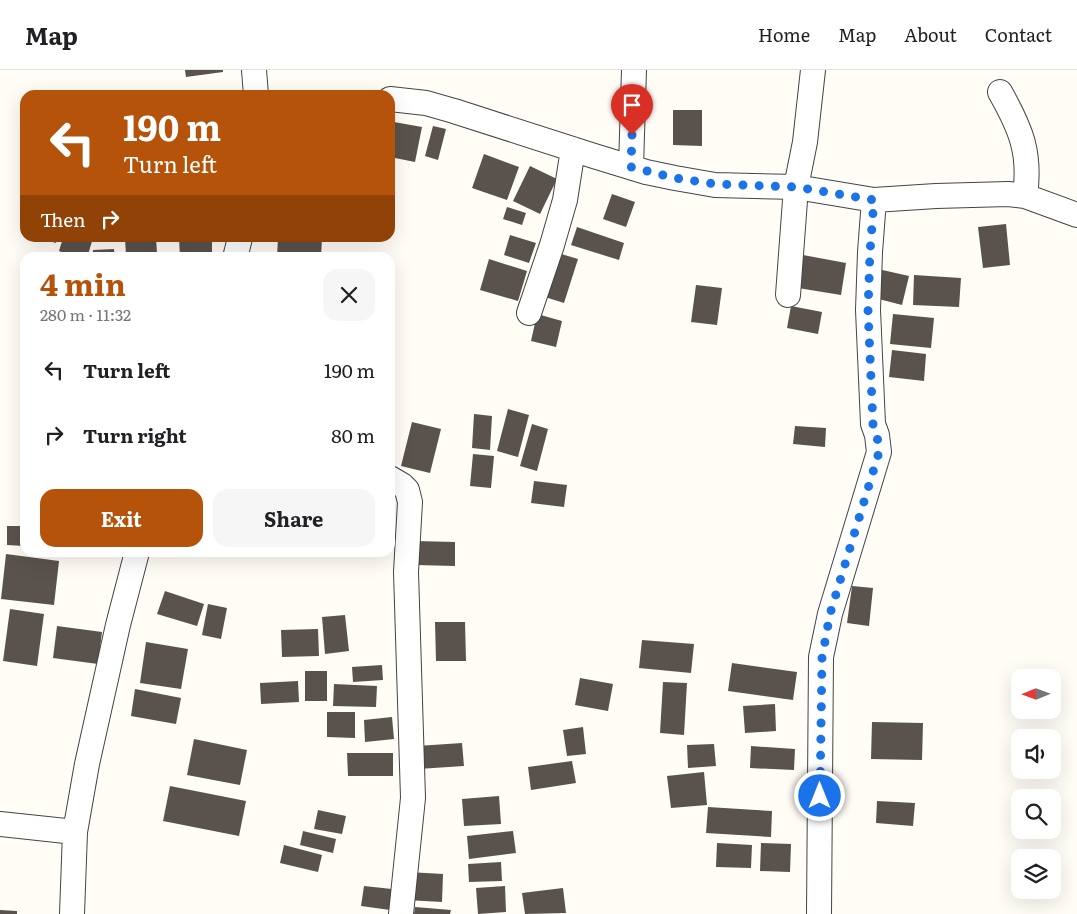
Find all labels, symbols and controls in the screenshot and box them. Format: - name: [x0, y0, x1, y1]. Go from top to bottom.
- text: Map: [25, 17, 78, 52]
- text: Home: [758, 21, 810, 48]
- text: Map: [838, 21, 876, 48]
- text: About: [904, 21, 957, 48]
- text: Contact: [985, 21, 1052, 48]
- pin: [611, 84, 653, 135]
- icon: arrive: [618, 91, 646, 119]
- text: 190 m: [123, 100, 221, 152]
- icon: left: [40, 110, 105, 175]
- text: Turn left: [123, 147, 217, 180]
- text: Then: [40, 205, 86, 233]
- icon: right: [96, 205, 124, 233]
- text: 4 min: [40, 261, 126, 305]
- button: close: [323, 269, 375, 321]
- text: 280 m · 11:32: [40, 302, 131, 326]
- icon: left: [40, 356, 68, 384]
- text: Turn left: [83, 356, 170, 384]
- text: 190 m: [324, 356, 375, 384]
- icon: right: [40, 421, 68, 449]
- text: Turn right: [83, 421, 187, 449]
- text: 80 m: [331, 421, 375, 449]
- button: Exit: [40, 489, 203, 547]
- button: Share: [213, 489, 375, 547]
- north arrow: [1011, 669, 1061, 719]
- map controls: [1011, 669, 1061, 899]
- button: sound: [1011, 729, 1061, 779]
- position arrow: [793, 769, 845, 821]
- button: search: [1011, 789, 1061, 839]
- button: layers: [1011, 849, 1061, 899]

